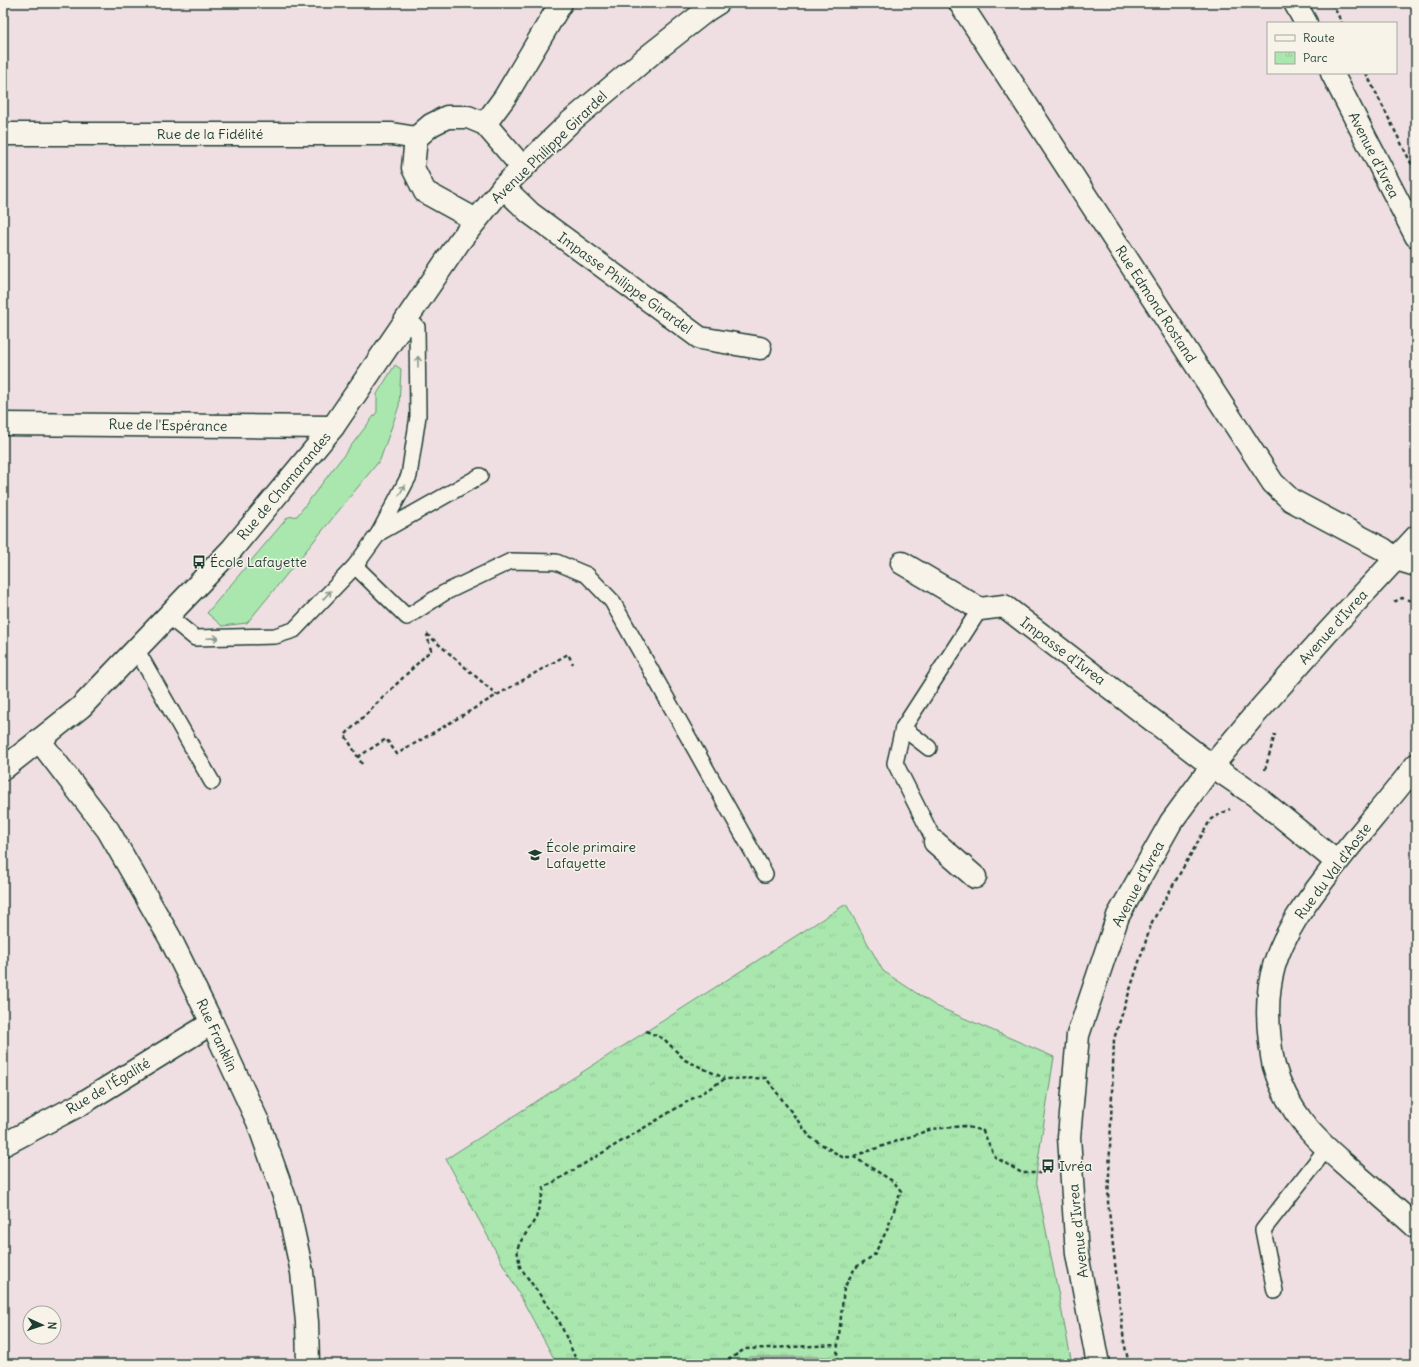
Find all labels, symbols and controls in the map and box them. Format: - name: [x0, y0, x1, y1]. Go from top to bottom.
- legend: [1267, 22, 1397, 74]
- text: Route: [1303, 30, 1335, 45]
- text: Parc: [1303, 50, 1328, 65]
- street label: Avenue Philippe Girardel: [487, 87, 611, 207]
- street label: Avenue d'Ivrea: [1345, 109, 1403, 201]
- street label: Rue de la Fidélité: [157, 125, 263, 143]
- street label: Impasse Philippe Girardel: [554, 228, 696, 338]
- street label: Rue Edmond Rostand: [1111, 242, 1201, 366]
- one-way arrow: [414, 356, 421, 369]
- street label: Rue de l'Espérance: [108, 415, 228, 435]
- street label: Rue de Chamarandes: [233, 428, 335, 544]
- one-way arrow: [399, 484, 406, 496]
- place label: École Lafayette: [210, 553, 307, 571]
- bus stop icon: École Lafayette: [191, 554, 207, 570]
- street label: Avenue d'Ivrea: [1295, 586, 1371, 668]
- one-way arrow: [323, 590, 332, 600]
- street label: Impasse d'Ivrea: [1017, 613, 1109, 689]
- one-way arrow: [206, 634, 219, 642]
- street label: Rue du Val d'Aoste: [1291, 819, 1375, 923]
- place label: École primaire Lafayette: [546, 838, 636, 872]
- street label: Avenue d'Ivrea: [1108, 838, 1168, 930]
- school or university icon: École primaire Lafayette: [527, 847, 543, 863]
- street label: Rue Franklin: [192, 996, 242, 1074]
- street label: Rue de l'Égalité: [63, 1054, 153, 1118]
- place label: Ivréa: [1059, 1157, 1092, 1175]
- bus stop icon: Ivréa: [1040, 1158, 1056, 1174]
- street label: Avenue d'Ivrea: [1064, 1183, 1092, 1279]
- north arrow: [22, 1305, 62, 1345]
- text: N: [45, 1321, 59, 1330]

